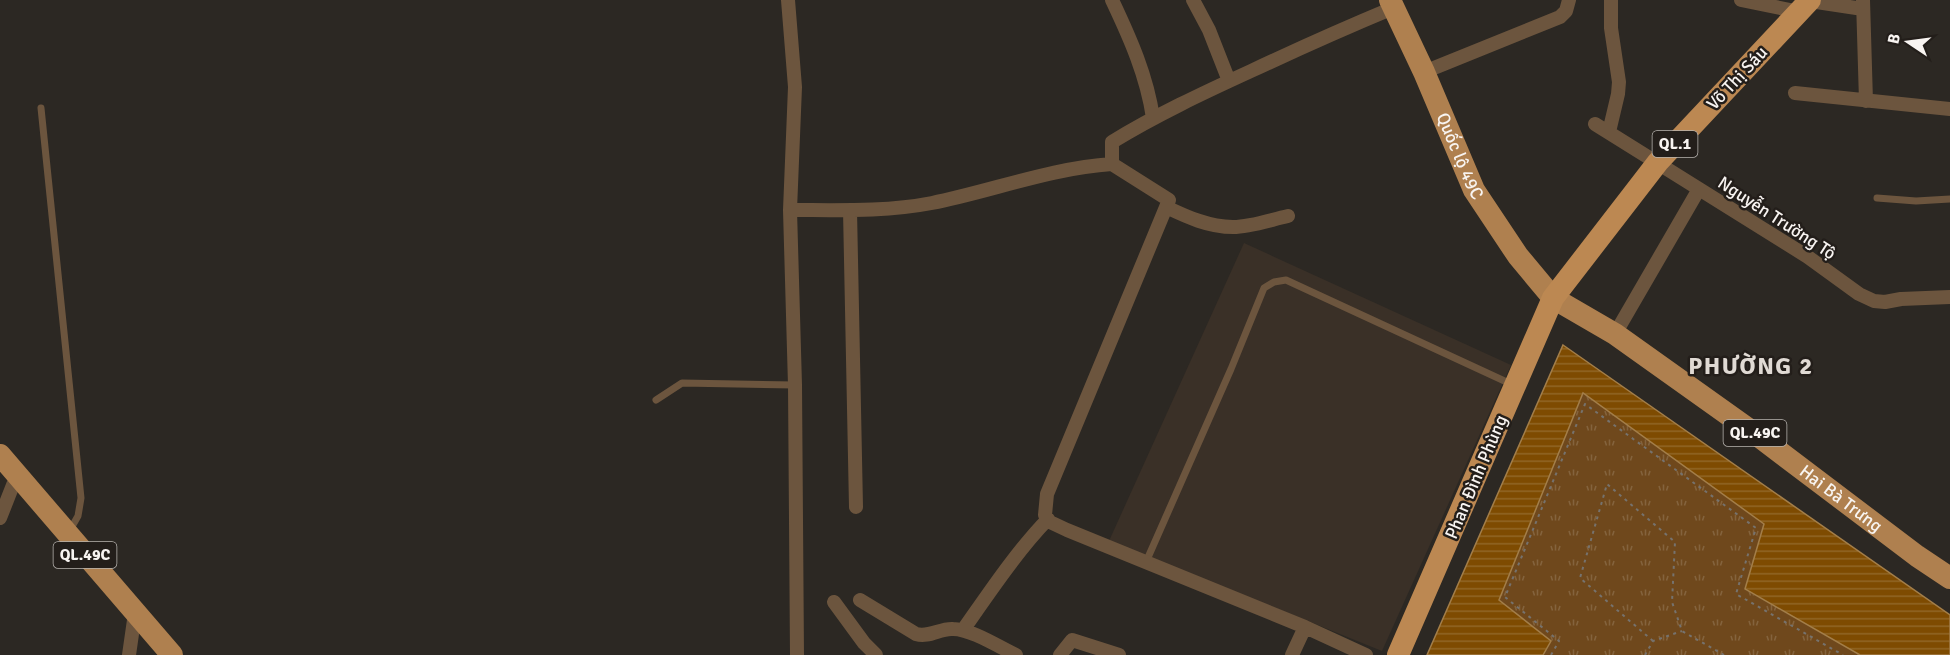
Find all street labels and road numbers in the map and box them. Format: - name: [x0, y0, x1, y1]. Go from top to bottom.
- street label: Võ Thị Sáu: [1702, 41, 1772, 115]
- street label: Quốc lộ 49C: [1432, 109, 1488, 204]
- road number: QL.1: [1652, 131, 1698, 157]
- street label: Nguyễn Trường Tộ: [1714, 172, 1840, 264]
- street label: Phan Đình Phùng: [1440, 412, 1512, 542]
- road number: QL.49C: [1724, 420, 1786, 446]
- street label: Hai Bà Trưng: [1795, 460, 1887, 537]
- road number: QL.49C: [54, 542, 116, 568]

